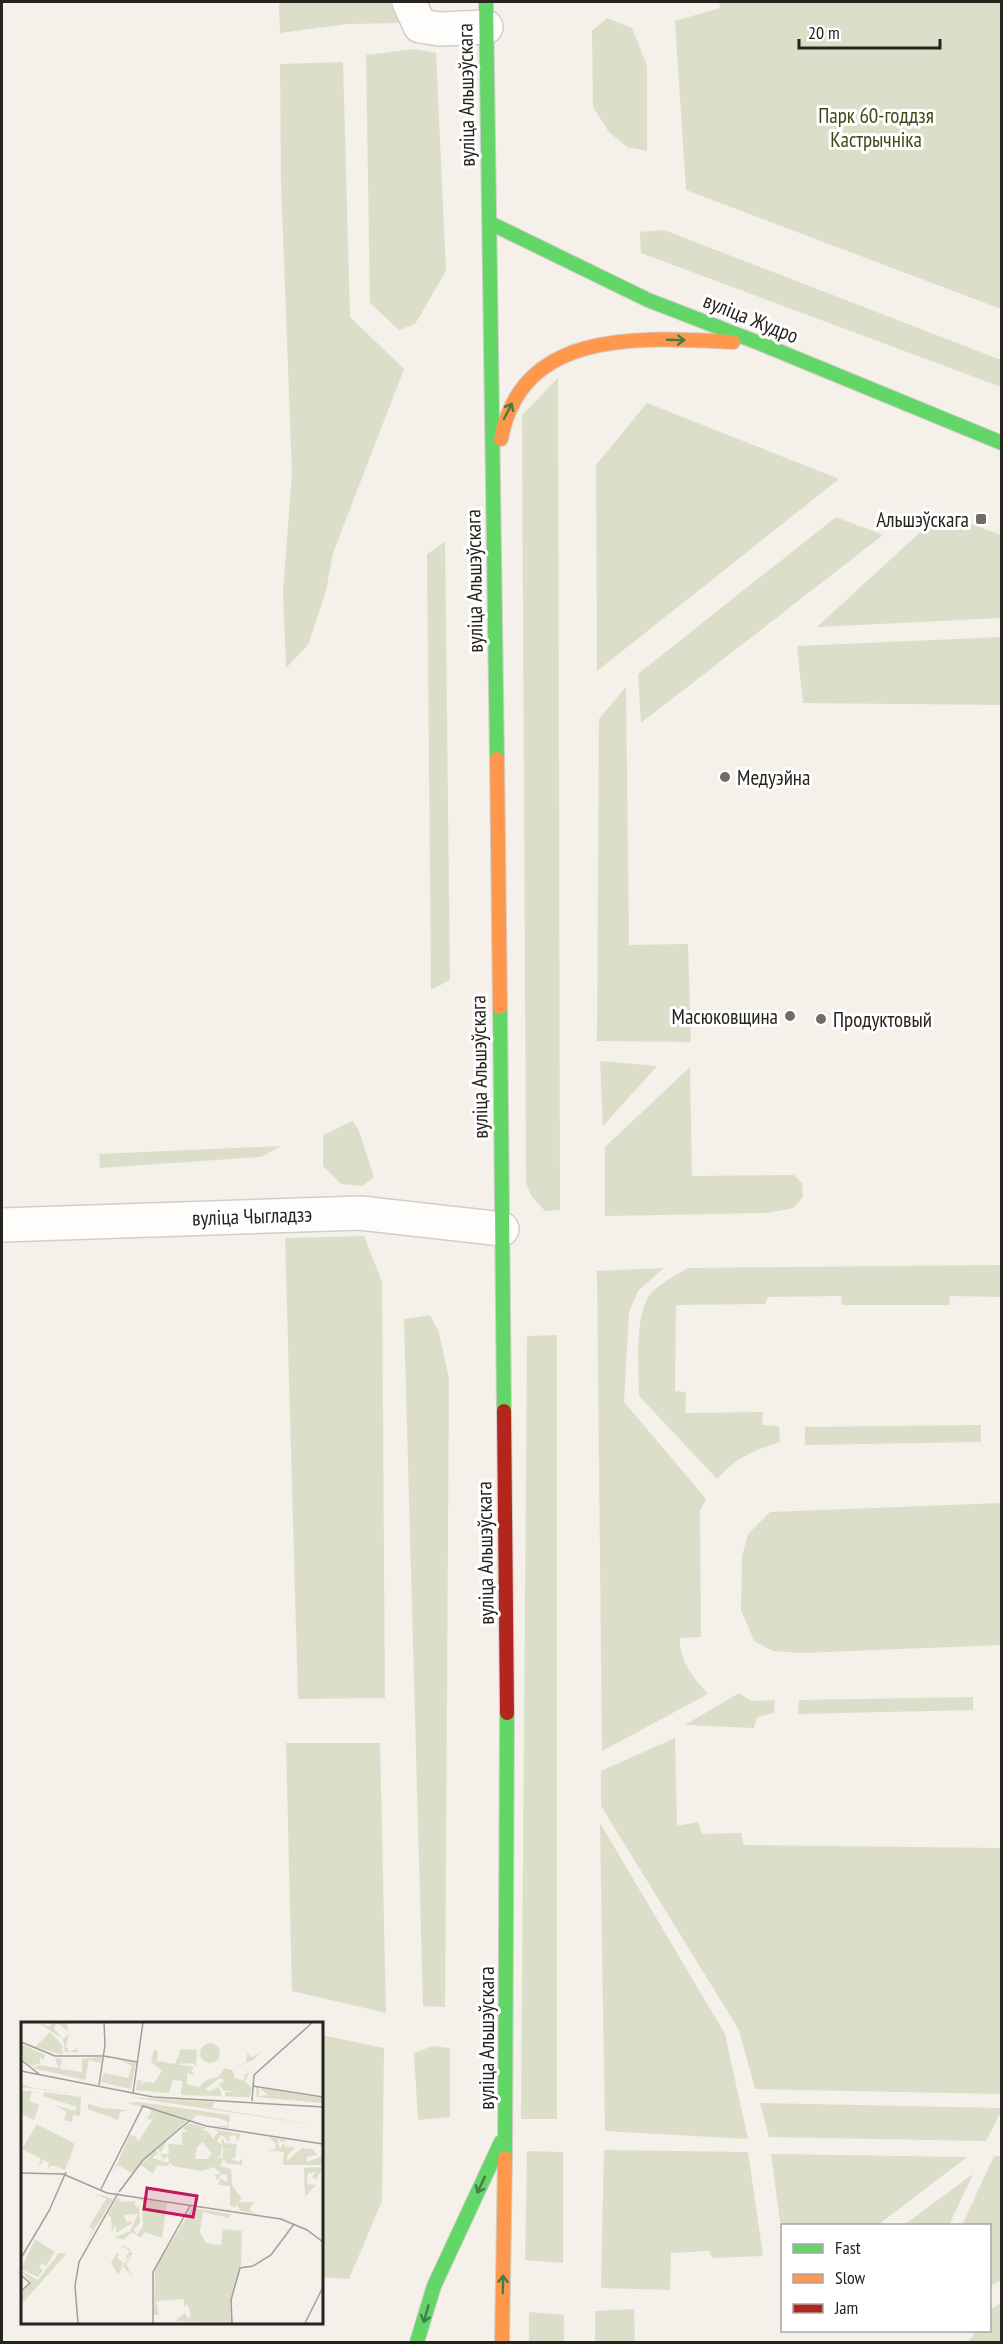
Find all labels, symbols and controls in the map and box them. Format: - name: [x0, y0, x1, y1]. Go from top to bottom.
- scale bar: [799, 12, 940, 50]
- text: 20 m: [808, 21, 840, 44]
- street label: вуліца Альшэўскага: [451, 23, 481, 167]
- park label: Парк 60-годдзя Кастрычніка: [818, 102, 934, 153]
- street label: вуліца Жудро: [700, 287, 802, 349]
- one-way arrow: [666, 335, 686, 346]
- one-way arrow: [502, 403, 514, 420]
- place label: Альшэўскага: [876, 506, 969, 533]
- street label: вуліца Альшэўскага: [459, 509, 489, 653]
- marker: Альшэўскага: [974, 512, 988, 526]
- place label: Медуэйна: [737, 764, 810, 791]
- marker: Медуэйна: [718, 770, 732, 784]
- street label: вуліца Альшэўскага: [464, 995, 494, 1139]
- place label: Масюковщина: [672, 1003, 778, 1030]
- place label: Продуктовый: [833, 1006, 932, 1033]
- marker: Масюковщина: [783, 1009, 797, 1023]
- marker: Продуктовый: [814, 1012, 828, 1026]
- street label: вуліца Чыгладзэ: [192, 1200, 313, 1232]
- street label: вуліца Альшэўскага: [470, 1481, 500, 1625]
- street label: вуліца Альшэўскага: [473, 1966, 500, 2110]
- inset map: [21, 2022, 322, 2323]
- one-way arrow: [475, 2175, 487, 2193]
- legend: [781, 2224, 991, 2332]
- text: Fast: [835, 2236, 861, 2259]
- text: Slow: [835, 2266, 866, 2289]
- one-way arrow: [497, 2275, 509, 2295]
- text: Jam: [834, 2296, 858, 2319]
- one-way arrow: [420, 2304, 431, 2323]

